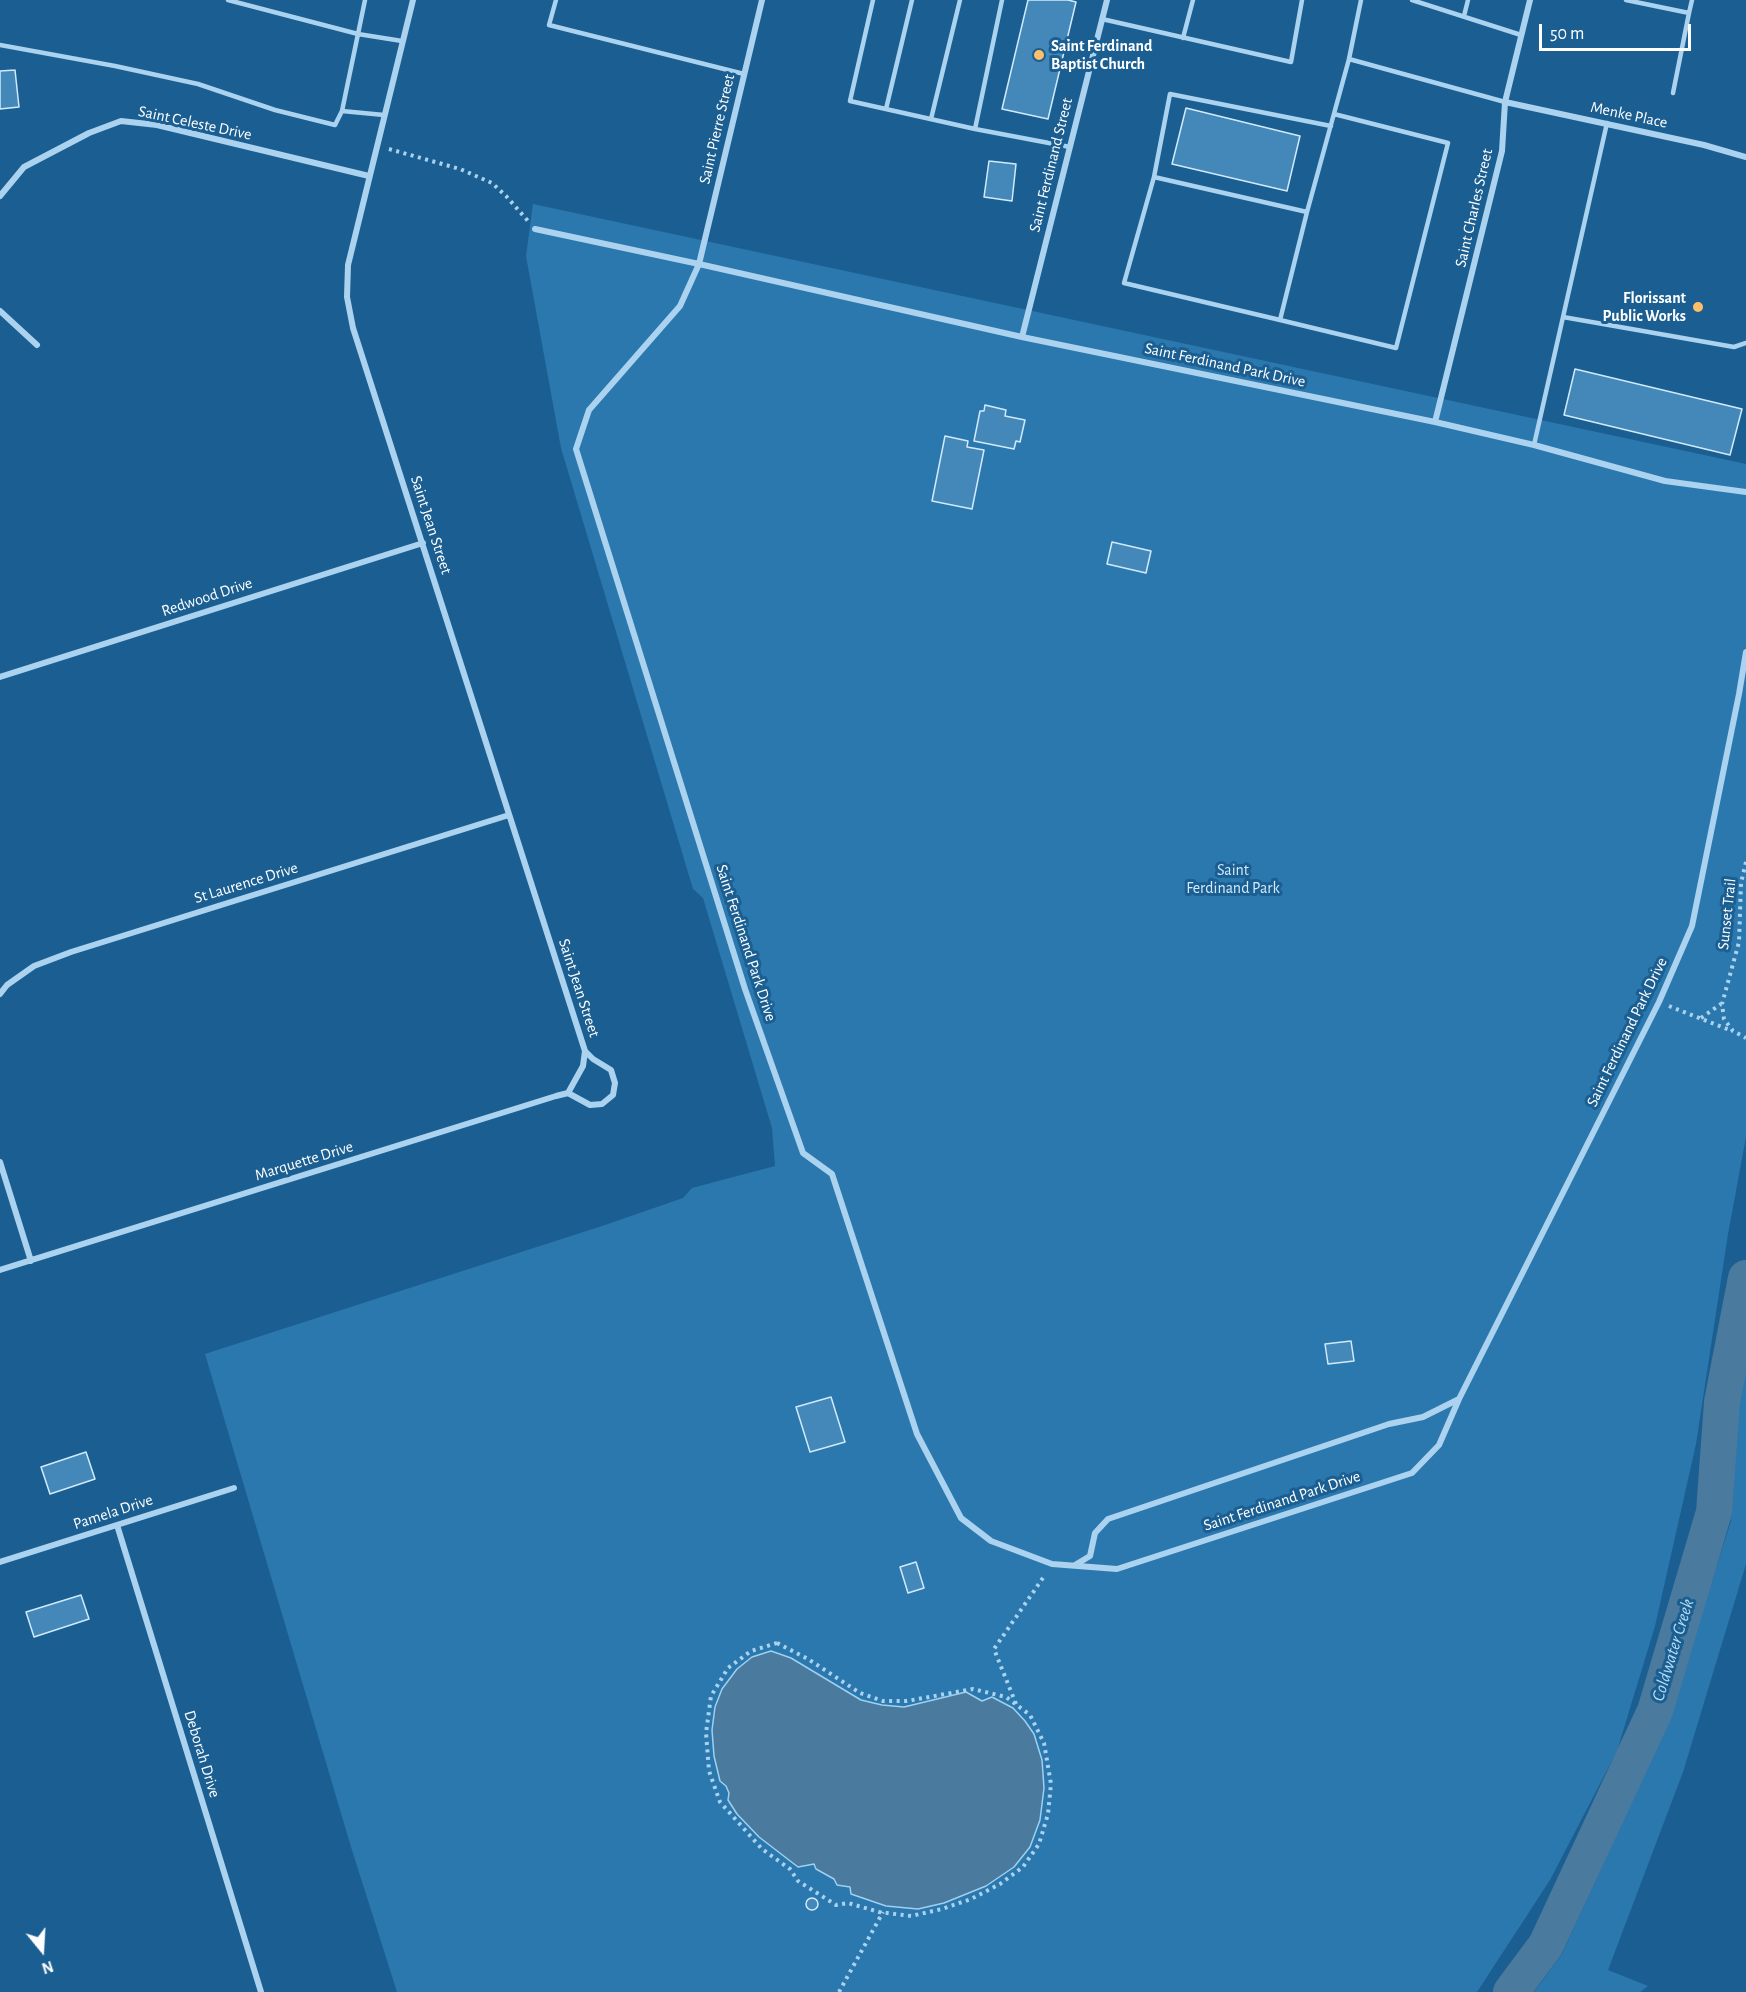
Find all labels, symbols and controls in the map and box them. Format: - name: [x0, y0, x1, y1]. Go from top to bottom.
- scale bar: [1542, 12, 1694, 50]
- text: 50 m: [1550, 25, 1584, 43]
- place label: Saint Ferdinand Baptist Church: [1051, 36, 1152, 74]
- marker: Saint Ferdinand Baptist Church: [1032, 48, 1046, 62]
- street label: Saint Pierre Street: [695, 72, 739, 186]
- street label: Saint Ferdinand Street: [1025, 96, 1077, 234]
- street label: Menke Place: [1589, 97, 1669, 133]
- street label: Saint Celeste Drive: [137, 102, 253, 144]
- street label: Saint Charles Street: [1451, 147, 1497, 269]
- place label: Florissant Public Works: [1603, 288, 1686, 326]
- marker: Florissant Public Works: [1691, 300, 1705, 314]
- street label: Saint Ferdinand Park Drive: [1143, 339, 1307, 391]
- street label: Saint Jean Street: [406, 473, 456, 577]
- street label: Redwood Drive: [159, 573, 255, 621]
- street label: St Laurence Drive: [192, 858, 300, 908]
- park label: Saint Ferdinand Park: [1186, 860, 1280, 898]
- street label: Saint Ferdinand Park Drive: [712, 862, 780, 1024]
- street label: Sunset Trail: [1714, 877, 1740, 951]
- street label: Saint Jean Street: [554, 936, 604, 1040]
- street label: Saint Ferdinand Park Drive: [1582, 954, 1672, 1110]
- street label: Marquette Drive: [253, 1137, 355, 1185]
- street label: Saint Ferdinand Park Drive: [1201, 1467, 1363, 1535]
- street label: Pamela Drive: [71, 1490, 155, 1534]
- water label: Coldwater Creek: [1647, 1596, 1699, 1704]
- street label: Deborah Drive: [180, 1708, 224, 1800]
- north arrow: [12, 1920, 72, 1980]
- text: N: [40, 1958, 55, 1976]

